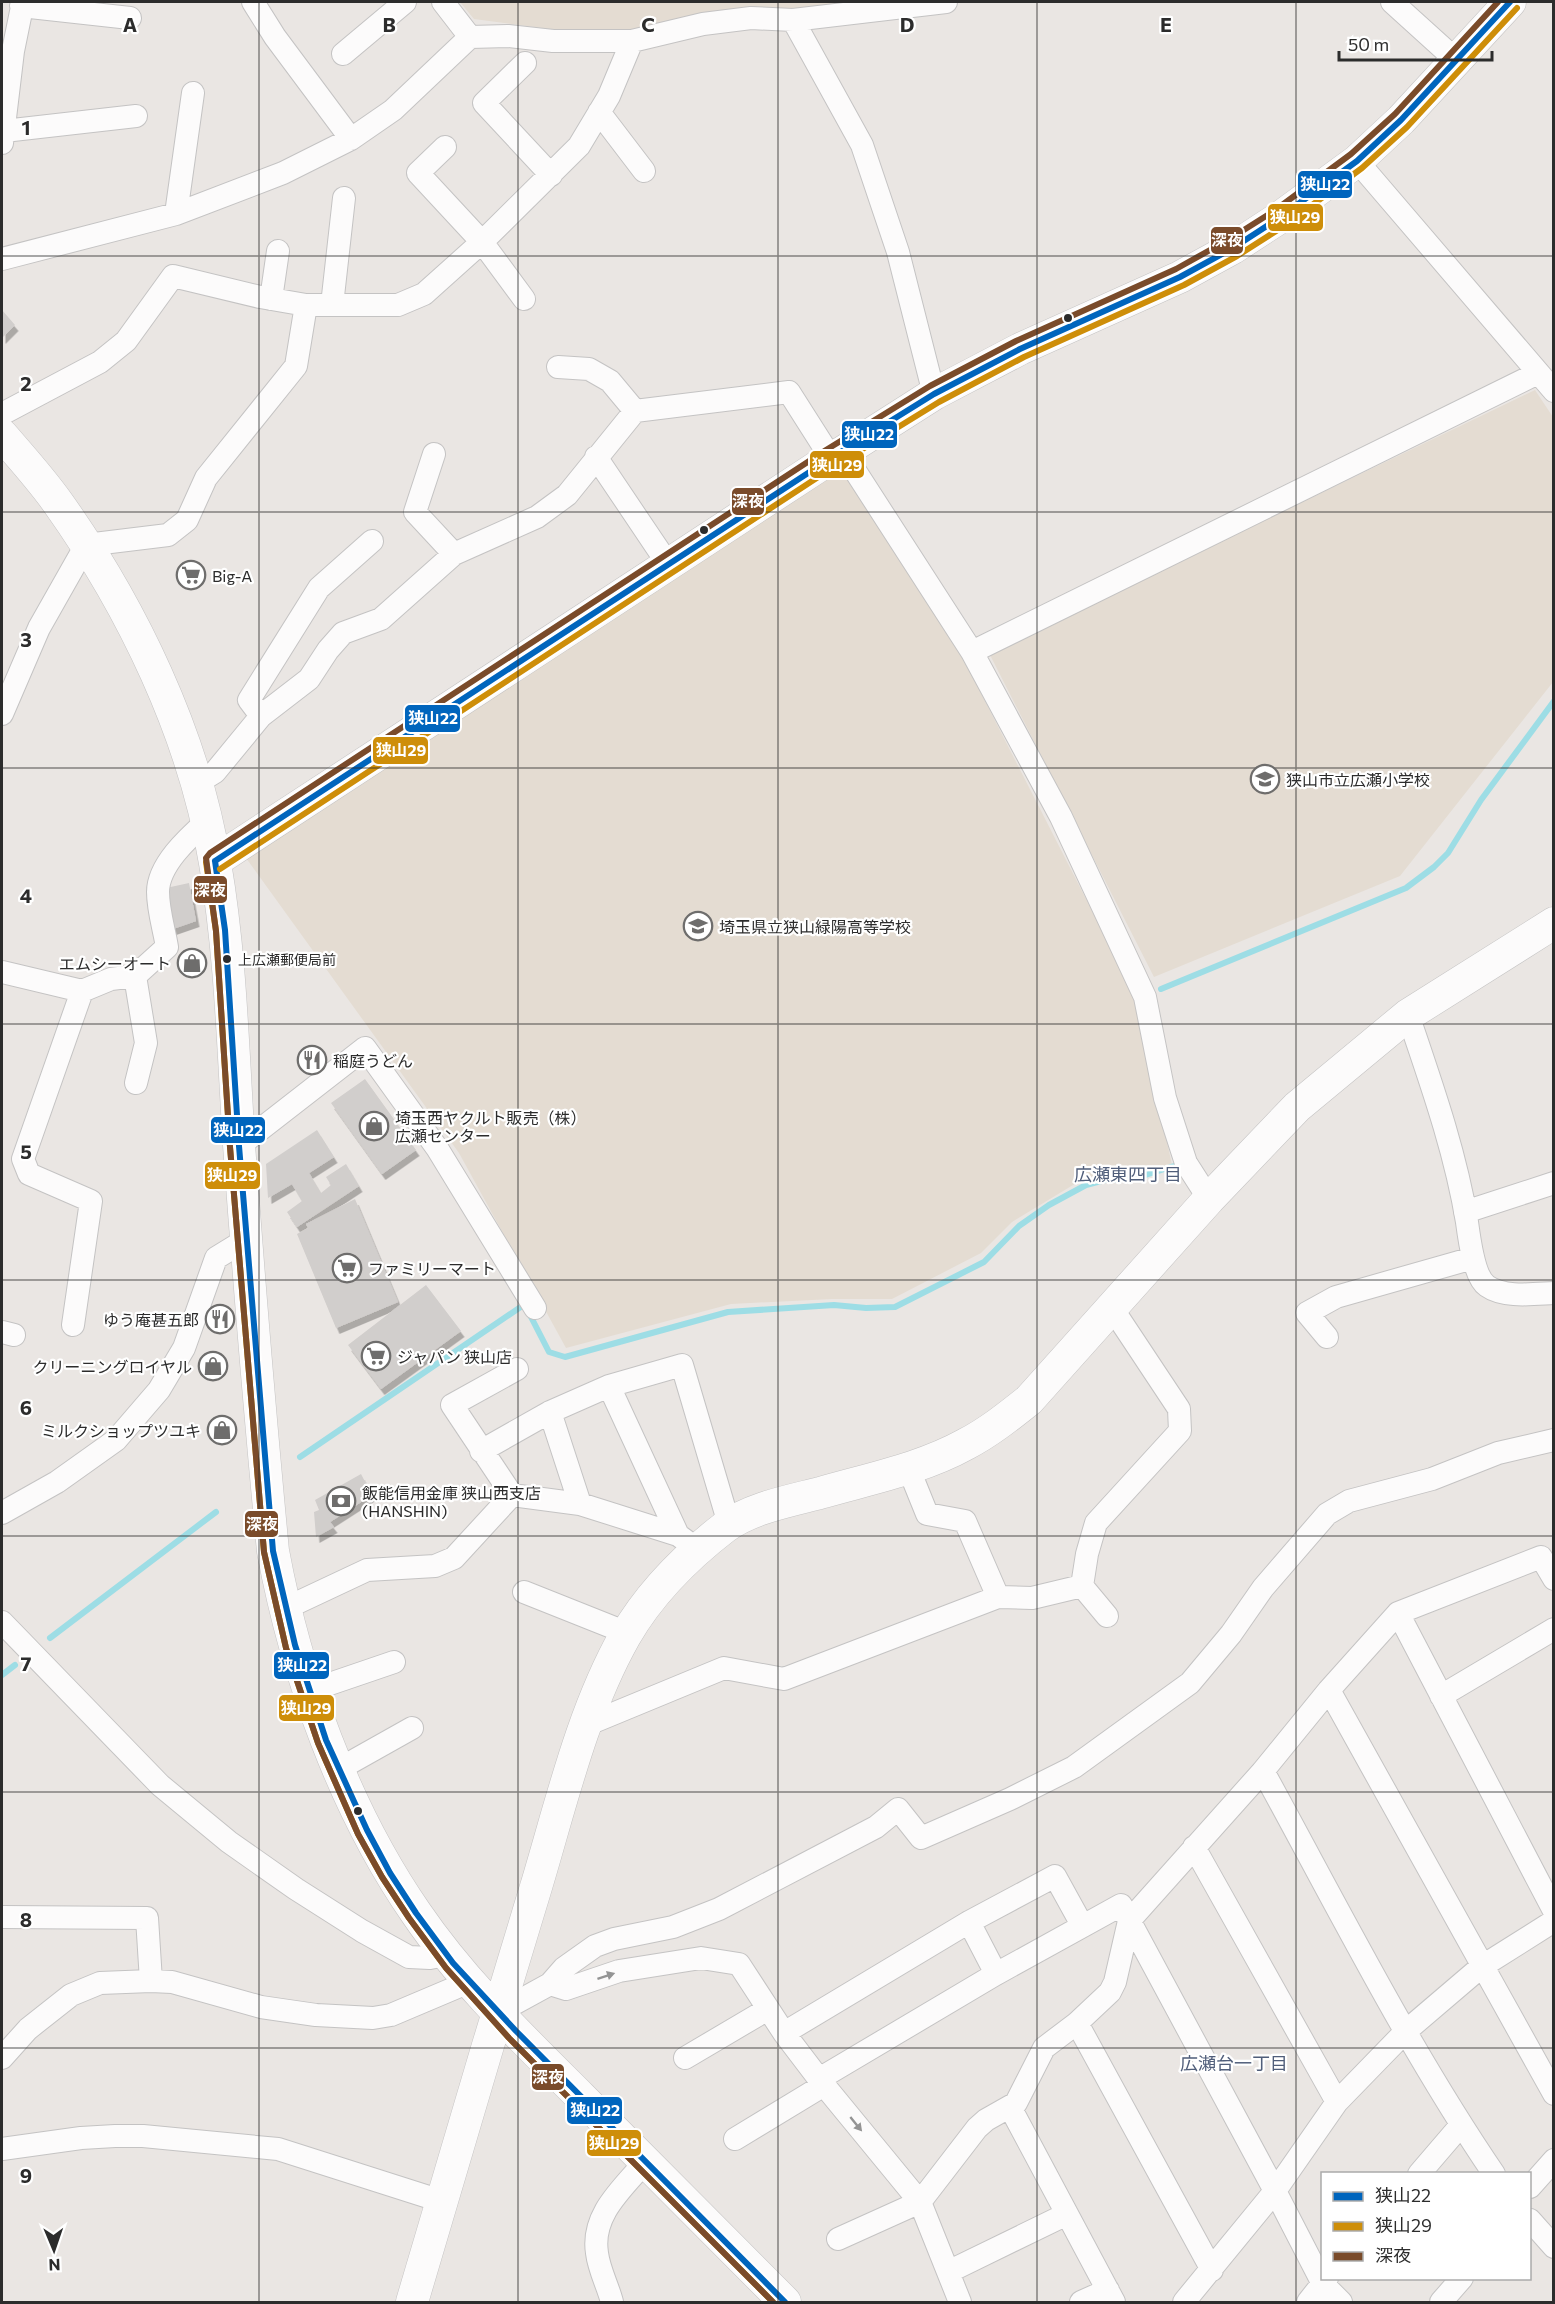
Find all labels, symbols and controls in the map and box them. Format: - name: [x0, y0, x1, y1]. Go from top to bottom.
- text: A: [123, 12, 137, 36]
- text: B: [382, 12, 396, 36]
- text: C: [641, 12, 655, 36]
- text: D: [900, 12, 914, 36]
- text: E: [1160, 12, 1172, 36]
- scale bar: [1339, 24, 1492, 62]
- text: 50 m: [1348, 33, 1389, 55]
- text: 1: [21, 115, 31, 139]
- line badge: 狭山22: [1297, 170, 1353, 199]
- text: 狭山22: [1300, 174, 1350, 193]
- line badge: 狭山29: [1267, 203, 1324, 232]
- text: 狭山29: [1270, 207, 1321, 226]
- line badge: 深夜: [1210, 226, 1244, 255]
- text: 深夜: [1211, 230, 1243, 249]
- unlabelled marker: [1062, 312, 1074, 324]
- text: 2: [20, 371, 32, 395]
- line badge: 狭山22: [841, 420, 898, 449]
- text: 狭山22: [844, 424, 894, 443]
- line badge: 狭山29: [809, 450, 865, 479]
- text: 狭山29: [812, 455, 863, 474]
- line badge: 深夜: [731, 487, 765, 516]
- text: 深夜: [732, 491, 764, 510]
- unlabelled marker: [698, 524, 710, 536]
- supermarket icon: Big-A: [175, 559, 207, 591]
- place label: Big-A: [212, 566, 252, 585]
- text: 3: [20, 627, 32, 651]
- line badge: 狭山22: [404, 704, 461, 733]
- text: 狭山22: [408, 708, 458, 727]
- line badge: 狭山29: [372, 736, 429, 765]
- text: 狭山29: [376, 740, 427, 759]
- school or university icon: 狭山市立広瀬小学校: [1249, 763, 1281, 795]
- place label: 狭山市立広瀬小学校: [1286, 770, 1430, 789]
- line badge: 深夜: [193, 875, 228, 904]
- text: 深夜: [194, 880, 226, 899]
- text: 4: [20, 883, 32, 907]
- school or university icon: 埼玉県立狭山緑陽高等学校: [682, 910, 714, 942]
- place label: 埼玉県立狭山緑陽高等学校: [719, 917, 911, 936]
- shop icon: エムシーオート: [176, 947, 208, 979]
- place label: 上広瀬郵便局前: [238, 951, 336, 968]
- marker: 上広瀬郵便局前: [221, 953, 233, 965]
- place label: エムシーオート: [59, 954, 171, 973]
- restaurant icon: 稲庭うどん: [296, 1044, 328, 1076]
- place label: 稲庭うどん: [333, 1051, 413, 1070]
- place label: 埼玉西ヤクルト販売（株） 広瀬センター: [395, 1108, 587, 1145]
- shop icon: 埼玉西ヤクルト販売（株） 広瀬センター: [358, 1110, 390, 1142]
- line badge: 狭山22: [210, 1116, 266, 1144]
- text: 狭山22: [213, 1120, 263, 1139]
- text: 5: [20, 1139, 32, 1163]
- line badge: 狭山29: [204, 1161, 261, 1190]
- district label: 広瀬東四丁目: [1074, 1163, 1182, 1185]
- text: 狭山29: [207, 1165, 258, 1184]
- supermarket icon: ファミリーマート: [331, 1252, 363, 1284]
- place label: ファミリーマート: [368, 1259, 496, 1278]
- restaurant icon: ゆう庵甚五郎: [204, 1303, 236, 1335]
- place label: ゆう庵甚五郎: [103, 1310, 199, 1329]
- supermarket icon: ジャパン 狭山店: [360, 1340, 392, 1372]
- place label: ジャパン 狭山店: [397, 1347, 512, 1366]
- shop icon: クリーニングロイヤル: [197, 1350, 229, 1382]
- place label: クリーニングロイヤル: [32, 1357, 192, 1376]
- text: 6: [20, 1395, 32, 1419]
- shop icon: ミルクショップツユキ: [206, 1414, 238, 1446]
- place label: ミルクショップツユキ: [41, 1421, 201, 1440]
- place label: 飯能信用金庫 狭山西支店 (HANSHIN): [362, 1483, 541, 1520]
- bank icon: 飯能信用金庫 狭山西支店 (HANSHIN): [325, 1485, 357, 1517]
- line badge: 深夜: [244, 1510, 279, 1538]
- text: 深夜: [246, 1514, 278, 1533]
- text: 7: [21, 1651, 32, 1675]
- line badge: 狭山22: [273, 1651, 330, 1680]
- text: 狭山22: [277, 1655, 327, 1674]
- line badge: 狭山29: [278, 1694, 335, 1722]
- text: 狭山29: [281, 1698, 332, 1717]
- unlabelled marker: [352, 1805, 364, 1817]
- text: 8: [20, 1907, 32, 1931]
- one-way arrow: [597, 1970, 615, 1980]
- district label: 広瀬台一丁目: [1180, 2052, 1288, 2074]
- line badge: 深夜: [531, 2063, 565, 2091]
- text: 深夜: [532, 2067, 564, 2086]
- line badge: 狭山22: [566, 2096, 623, 2125]
- text: 狭山22: [570, 2100, 620, 2119]
- one-way arrow: [850, 2116, 863, 2132]
- line badge: 狭山29: [586, 2129, 642, 2157]
- text: 狭山29: [589, 2133, 640, 2152]
- text: 9: [20, 2163, 32, 2187]
- legend: [1321, 2172, 1531, 2280]
- text: 狭山22: [1375, 2184, 1431, 2206]
- text: 狭山29: [1375, 2214, 1432, 2236]
- north arrow: [24, 2220, 84, 2280]
- text: 深夜: [1375, 2244, 1411, 2266]
- text: N: [48, 2256, 61, 2275]

